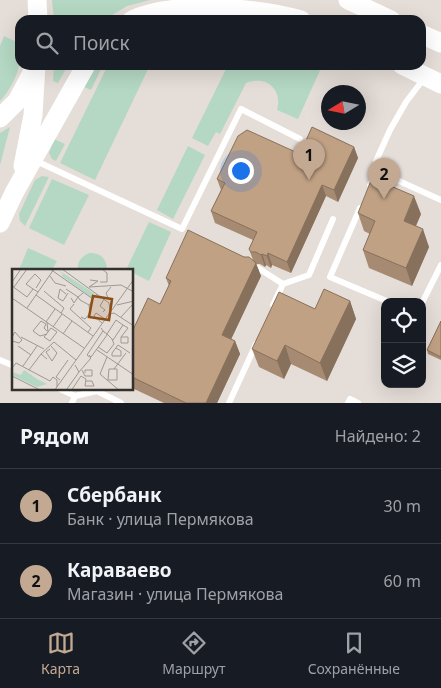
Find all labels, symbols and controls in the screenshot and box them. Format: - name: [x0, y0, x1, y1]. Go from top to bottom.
- search box: [15, 15, 426, 70]
- icon: search: [33, 29, 61, 57]
- text: Поиск: [73, 30, 129, 56]
- north arrow: [321, 85, 366, 130]
- pin: 1: [293, 139, 325, 180]
- your location: [228, 158, 254, 184]
- pin: 2: [368, 158, 400, 199]
- inset map: [12, 269, 134, 390]
- map controls: [381, 298, 426, 388]
- button: locate: [381, 298, 426, 343]
- button: layers: [381, 343, 426, 388]
- text: Рядом: [20, 422, 90, 450]
- text: Найдено: 2: [335, 425, 421, 447]
- text: Сбербанк: [67, 482, 162, 508]
- text: 1: [31, 495, 41, 517]
- text: 30 m: [384, 495, 421, 517]
- text: Банк · улица Пермякова: [67, 508, 254, 530]
- text: Караваево: [67, 557, 172, 583]
- text: 2: [31, 570, 41, 592]
- text: 60 m: [384, 570, 421, 592]
- text: Магазин · улица Пермякова: [67, 583, 283, 605]
- tab: Карта: [41, 629, 80, 678]
- tab: Маршрут: [162, 629, 226, 678]
- tab: Сохранённые: [308, 629, 400, 678]

